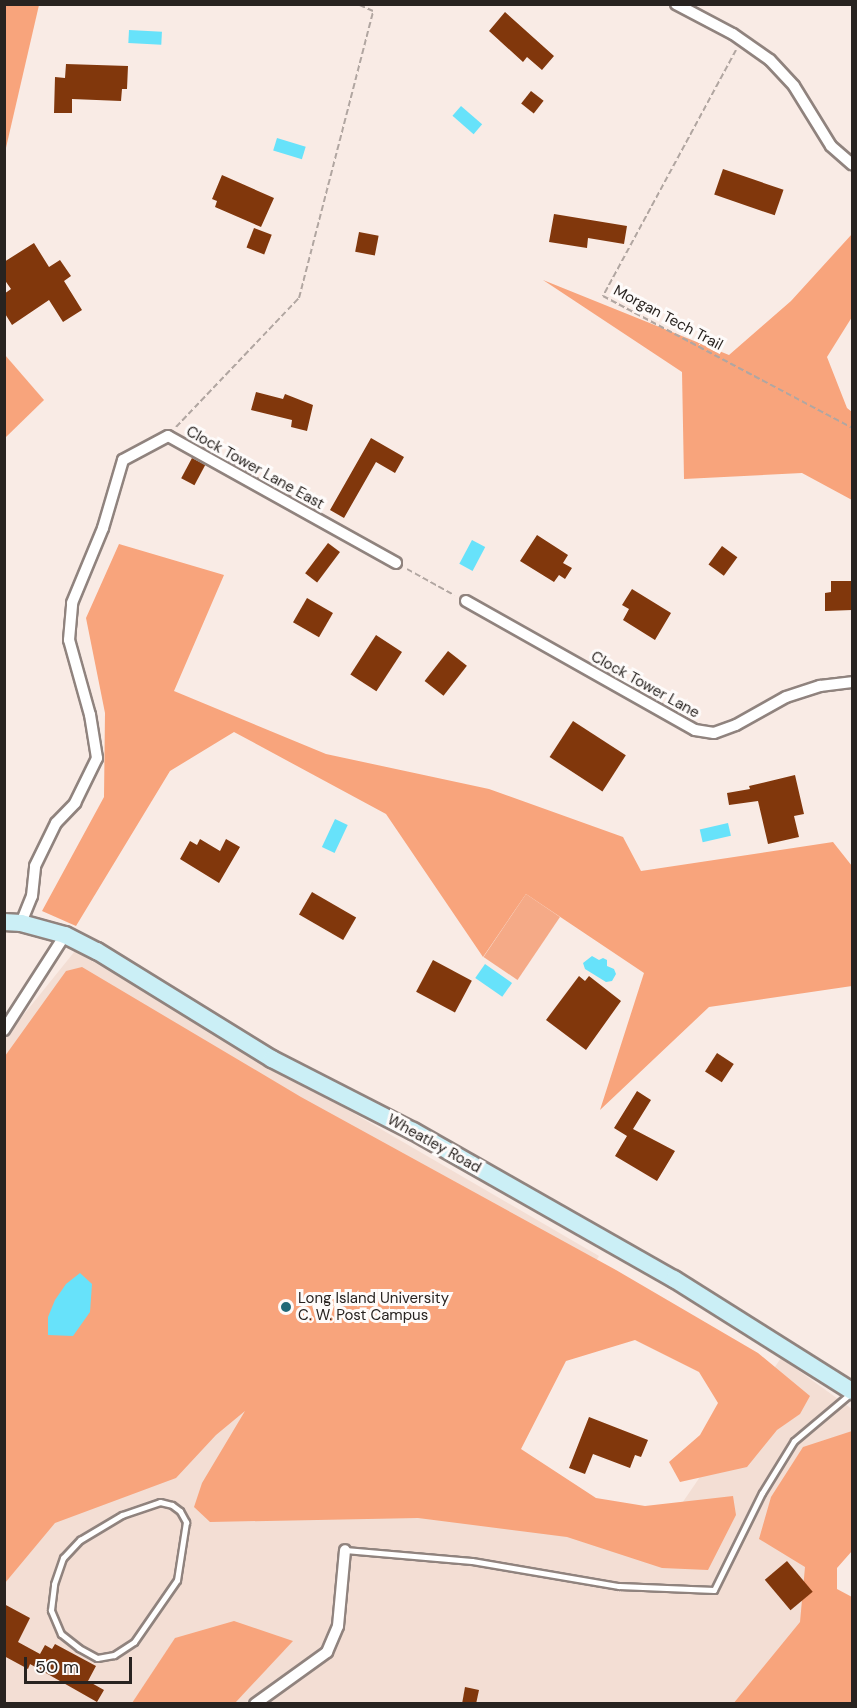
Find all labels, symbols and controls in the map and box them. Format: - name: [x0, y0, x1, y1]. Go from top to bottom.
- street label: Morgan Tech Trail: [610, 282, 726, 354]
- street label: Clock Tower Lane East: [183, 423, 327, 513]
- street label: Clock Tower Lane: [588, 648, 702, 722]
- street label: Wheatley Road: [384, 1111, 484, 1177]
- place label: Long Island University C. W. Post Campus: [298, 1289, 449, 1324]
- marker: Long Island University C. W. Post Campus: [279, 1300, 293, 1314]
- scale bar: [27, 1645, 135, 1683]
- text: 50 m: [35, 1655, 79, 1679]

